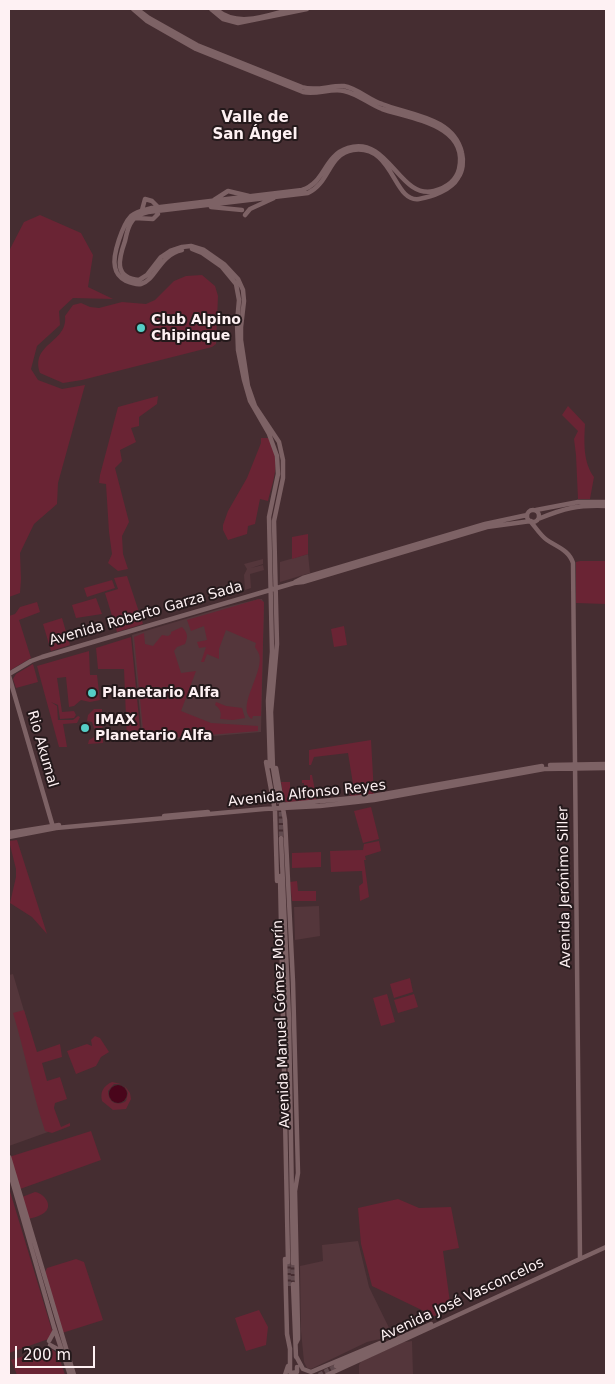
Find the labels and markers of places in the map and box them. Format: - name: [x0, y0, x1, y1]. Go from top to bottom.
- place label: Club Alpino Chipinque: [151, 312, 241, 344]
- marker: Club Alpino Chipinque: [135, 322, 147, 334]
- place label: Planetario Alfa: [102, 685, 219, 701]
- marker: Planetario Alfa: [86, 687, 98, 699]
- place label: IMAX Planetario Alfa: [95, 712, 212, 744]
- marker: IMAX Planetario Alfa: [79, 722, 91, 734]

